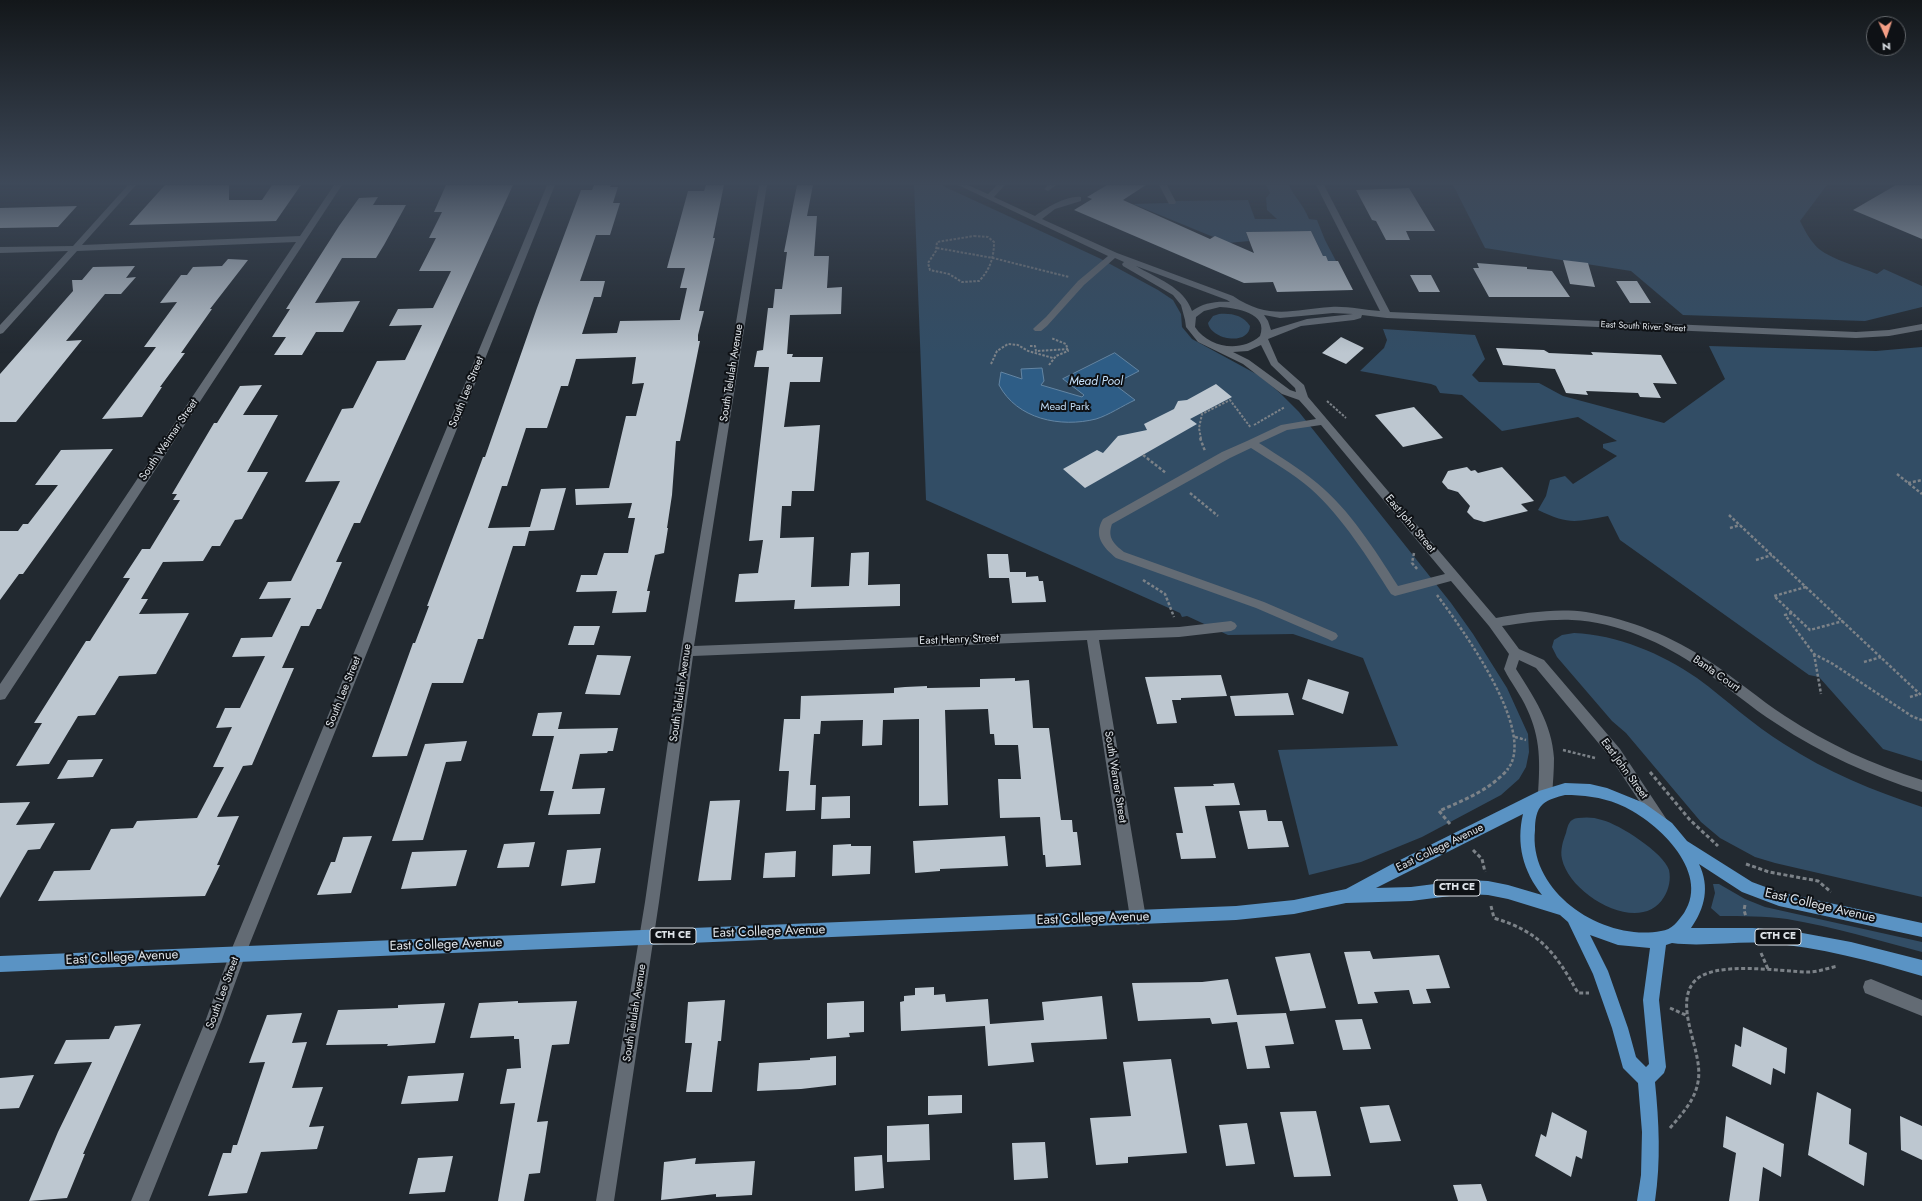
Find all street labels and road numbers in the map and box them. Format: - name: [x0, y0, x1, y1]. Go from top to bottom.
- street label: East South River Street: [1600, 319, 1686, 335]
- street label: South Telulah Avenue: [718, 323, 746, 423]
- street label: South Lee Street: [447, 355, 487, 429]
- street label: South Weimar Street: [137, 397, 201, 483]
- street label: East John Street: [1382, 492, 1438, 556]
- street label: East Henry Street: [919, 632, 999, 648]
- street label: South Telulah Avenue: [668, 643, 694, 743]
- street label: Banta Court: [1690, 653, 1742, 695]
- street label: South Lee Street: [324, 655, 364, 729]
- street label: South Warner Street: [1101, 730, 1129, 824]
- street label: East John Street: [1598, 736, 1650, 802]
- street label: East College Avenue: [1394, 821, 1486, 875]
- road number: CTH CE: [1434, 880, 1480, 896]
- street label: East College Avenue: [1763, 886, 1877, 926]
- street label: East College Avenue: [1036, 909, 1150, 929]
- street label: East College Avenue: [712, 922, 826, 942]
- road number: CTH CE: [650, 928, 696, 944]
- road number: CTH CE: [1755, 929, 1801, 945]
- street label: East College Avenue: [389, 935, 503, 955]
- street label: East College Avenue: [65, 947, 179, 969]
- street label: South Lee Street: [204, 955, 242, 1031]
- street label: South Telulah Avenue: [621, 963, 649, 1063]

